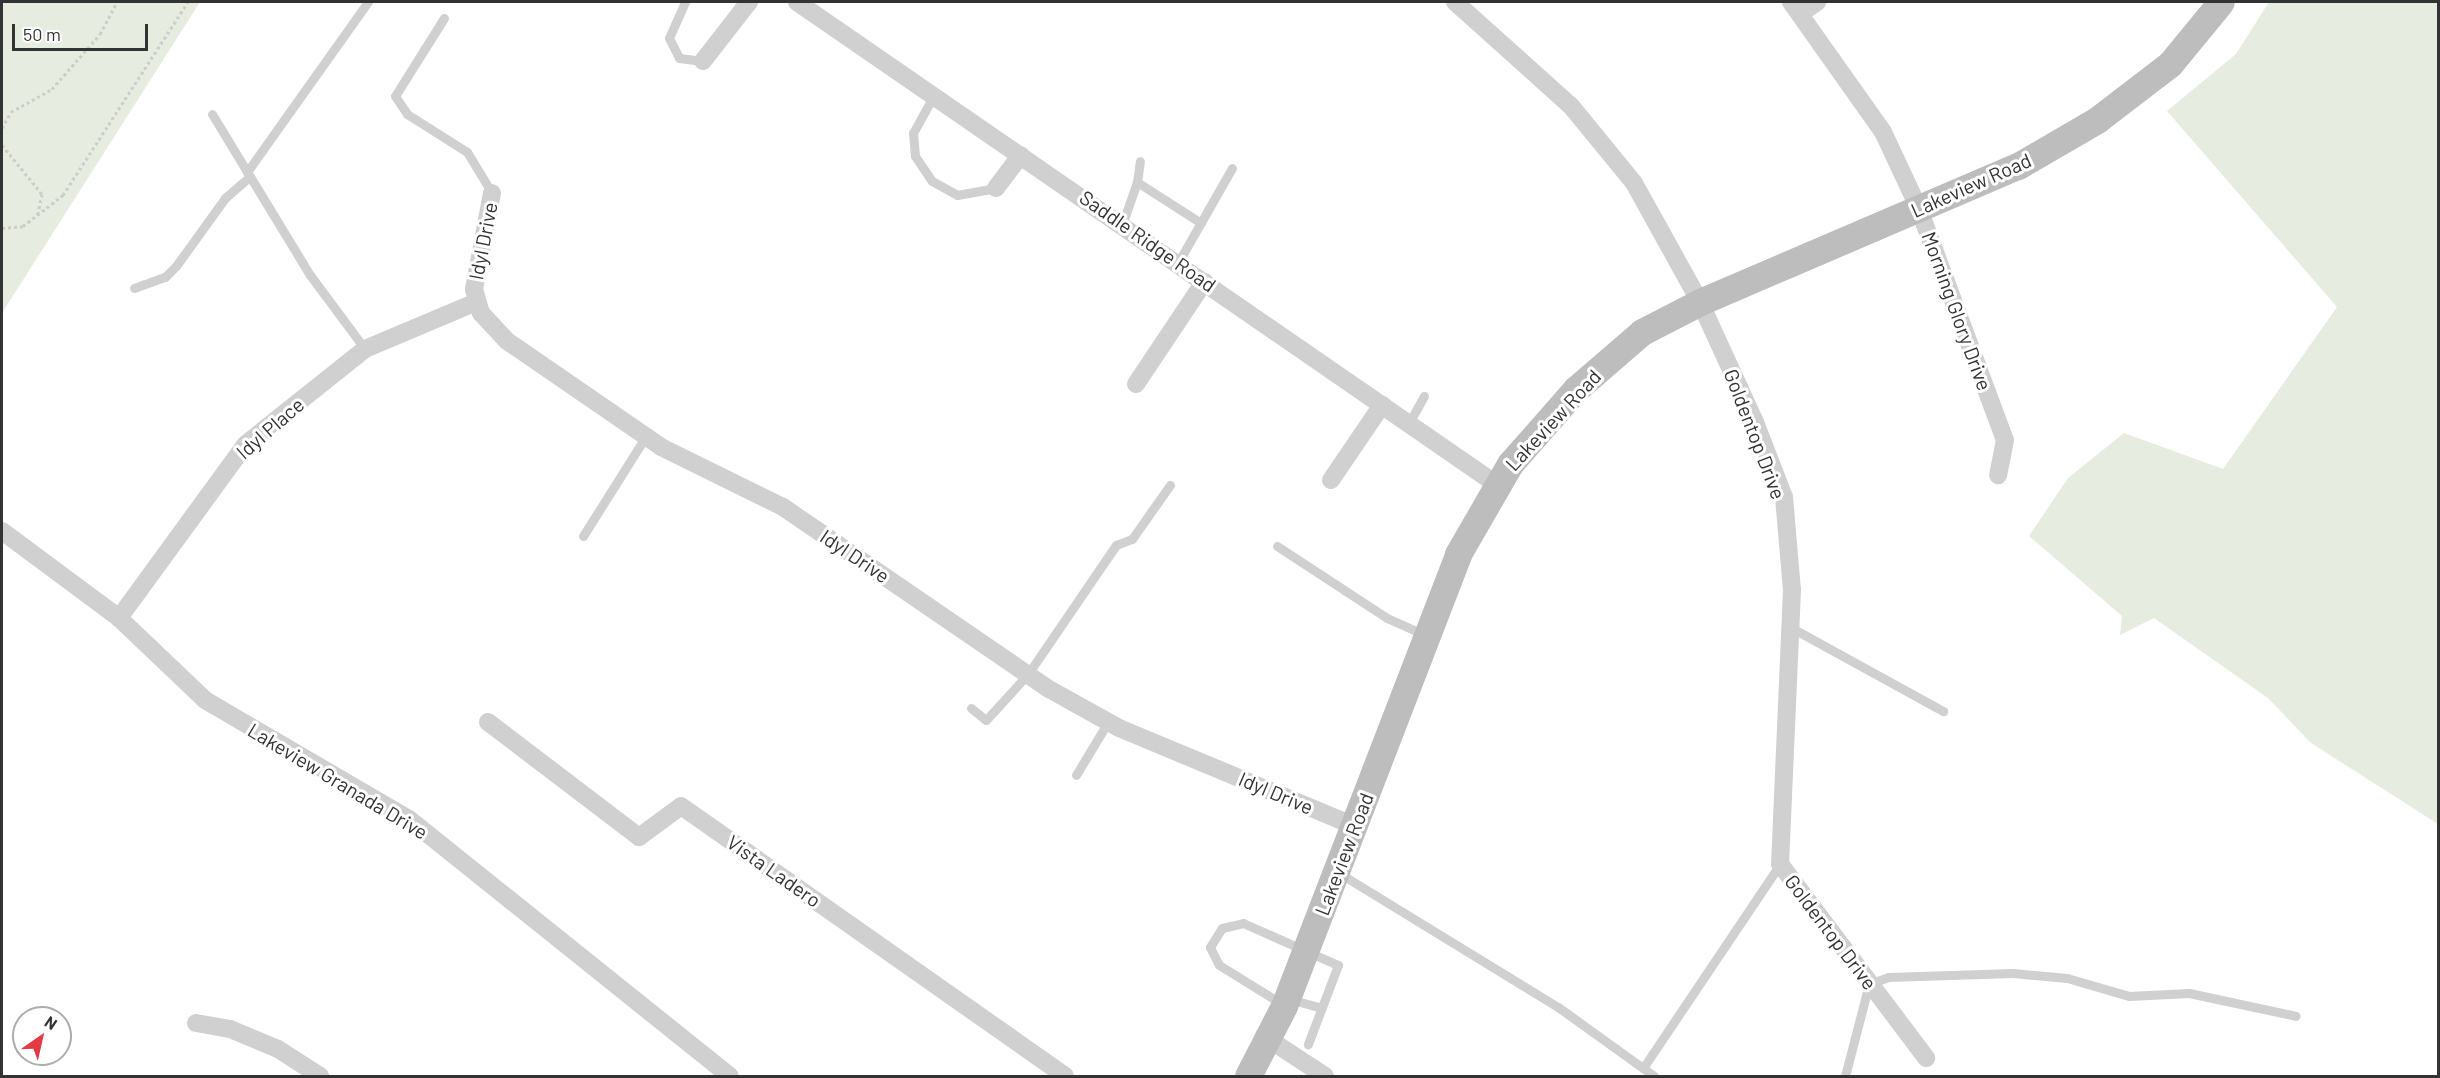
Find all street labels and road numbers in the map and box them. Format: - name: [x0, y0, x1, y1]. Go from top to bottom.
- street label: Lakeview Road: [1907, 148, 2035, 222]
- street label: Saddle Ridge Road: [1075, 185, 1221, 297]
- street label: Idyl Drive: [464, 200, 502, 282]
- street label: Morning Glory Drive: [1917, 228, 1997, 394]
- street label: Lakeview Road: [1500, 365, 1606, 475]
- street label: Goldentop Drive: [1719, 365, 1791, 503]
- street label: Idyl Place: [231, 392, 309, 464]
- street label: Idyl Drive: [816, 524, 894, 588]
- street label: Lakeview Granada Drive: [244, 718, 432, 844]
- street label: Idyl Drive: [1235, 767, 1317, 819]
- street label: Lakeview Road: [1310, 789, 1378, 919]
- street label: Vista Ladero: [722, 830, 826, 912]
- street label: Goldentop Drive: [1780, 870, 1882, 994]

